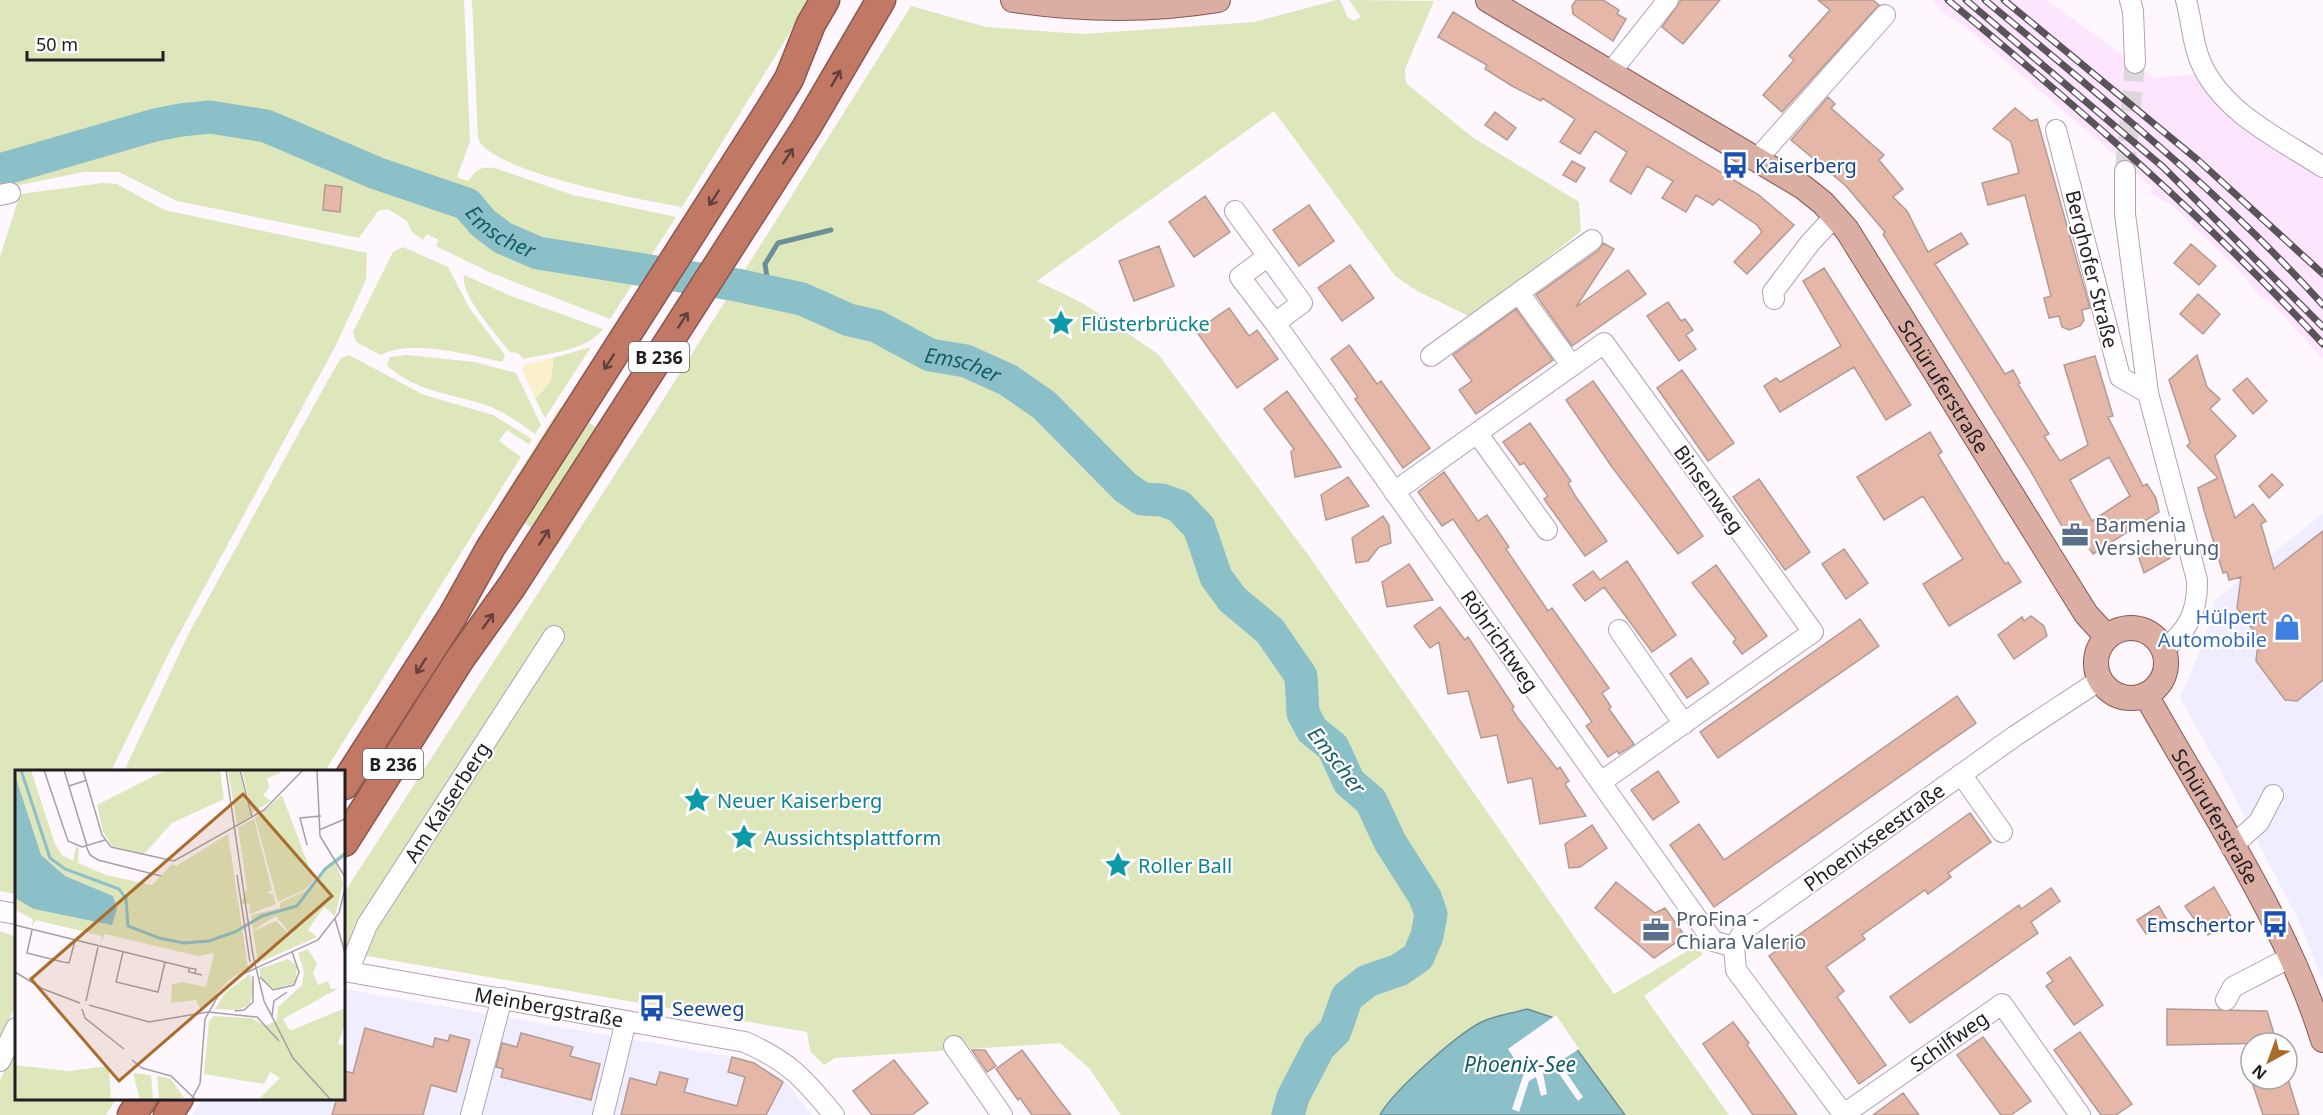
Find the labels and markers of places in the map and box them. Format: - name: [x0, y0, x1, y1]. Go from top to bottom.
- bus stop icon: Kaiserberg: [1720, 150, 1750, 180]
- place label: Kaiserberg: [1755, 152, 1857, 179]
- place icon: Flüsterbrücke: [1046, 308, 1076, 338]
- place label: Flüsterbrücke: [1081, 310, 1210, 337]
- place label: Barmenia Versicherung: [2095, 511, 2219, 561]
- office icon: Barmenia Versicherung: [2060, 520, 2090, 550]
- place label: Hülpert Automobile: [2158, 603, 2267, 653]
- shop icon: Hülpert Automobile: [2272, 612, 2302, 642]
- place icon: Neuer Kaiserberg: [682, 785, 712, 815]
- place label: Neuer Kaiserberg: [717, 787, 882, 814]
- place icon: Aussichtsplattform: [729, 822, 759, 852]
- place label: Aussichtsplattform: [764, 824, 941, 851]
- place icon: Roller Ball: [1103, 850, 1133, 880]
- place label: Roller Ball: [1138, 852, 1232, 879]
- place label: ProFina - Chiara Valerio: [1676, 905, 1806, 955]
- bus stop icon: Emschertor: [2260, 909, 2290, 939]
- place label: Emschertor: [2147, 911, 2255, 938]
- office icon: ProFina - Chiara Valerio: [1641, 915, 1671, 945]
- bus stop icon: Seeweg: [637, 993, 667, 1023]
- place label: Seeweg: [672, 995, 744, 1022]

